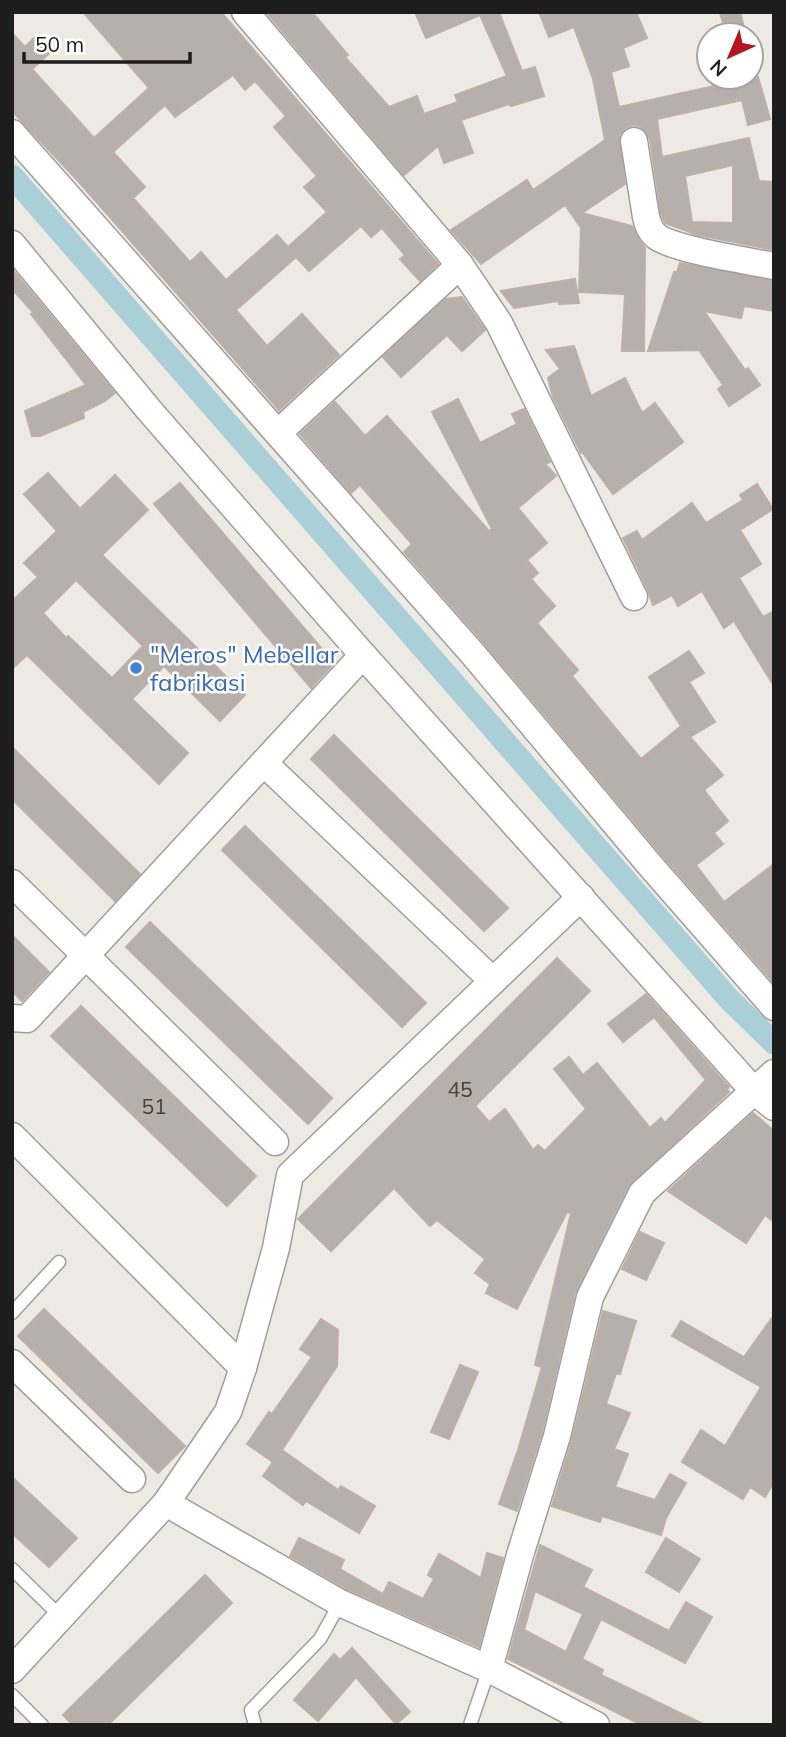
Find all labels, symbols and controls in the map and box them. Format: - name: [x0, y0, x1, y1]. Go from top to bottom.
- scale bar: [24, 21, 191, 65]
- north arrow: [695, 21, 765, 91]
- text: 50 m: [35, 31, 84, 57]
- text: N: [705, 55, 732, 82]
- place label: "Meros" Mebellar fabrikasi: [150, 639, 339, 697]
- marker: "Meros" Mebellar fabrikasi: [128, 660, 144, 676]
- house number: 45: [447, 1076, 473, 1102]
- house number: 51: [141, 1093, 167, 1119]

